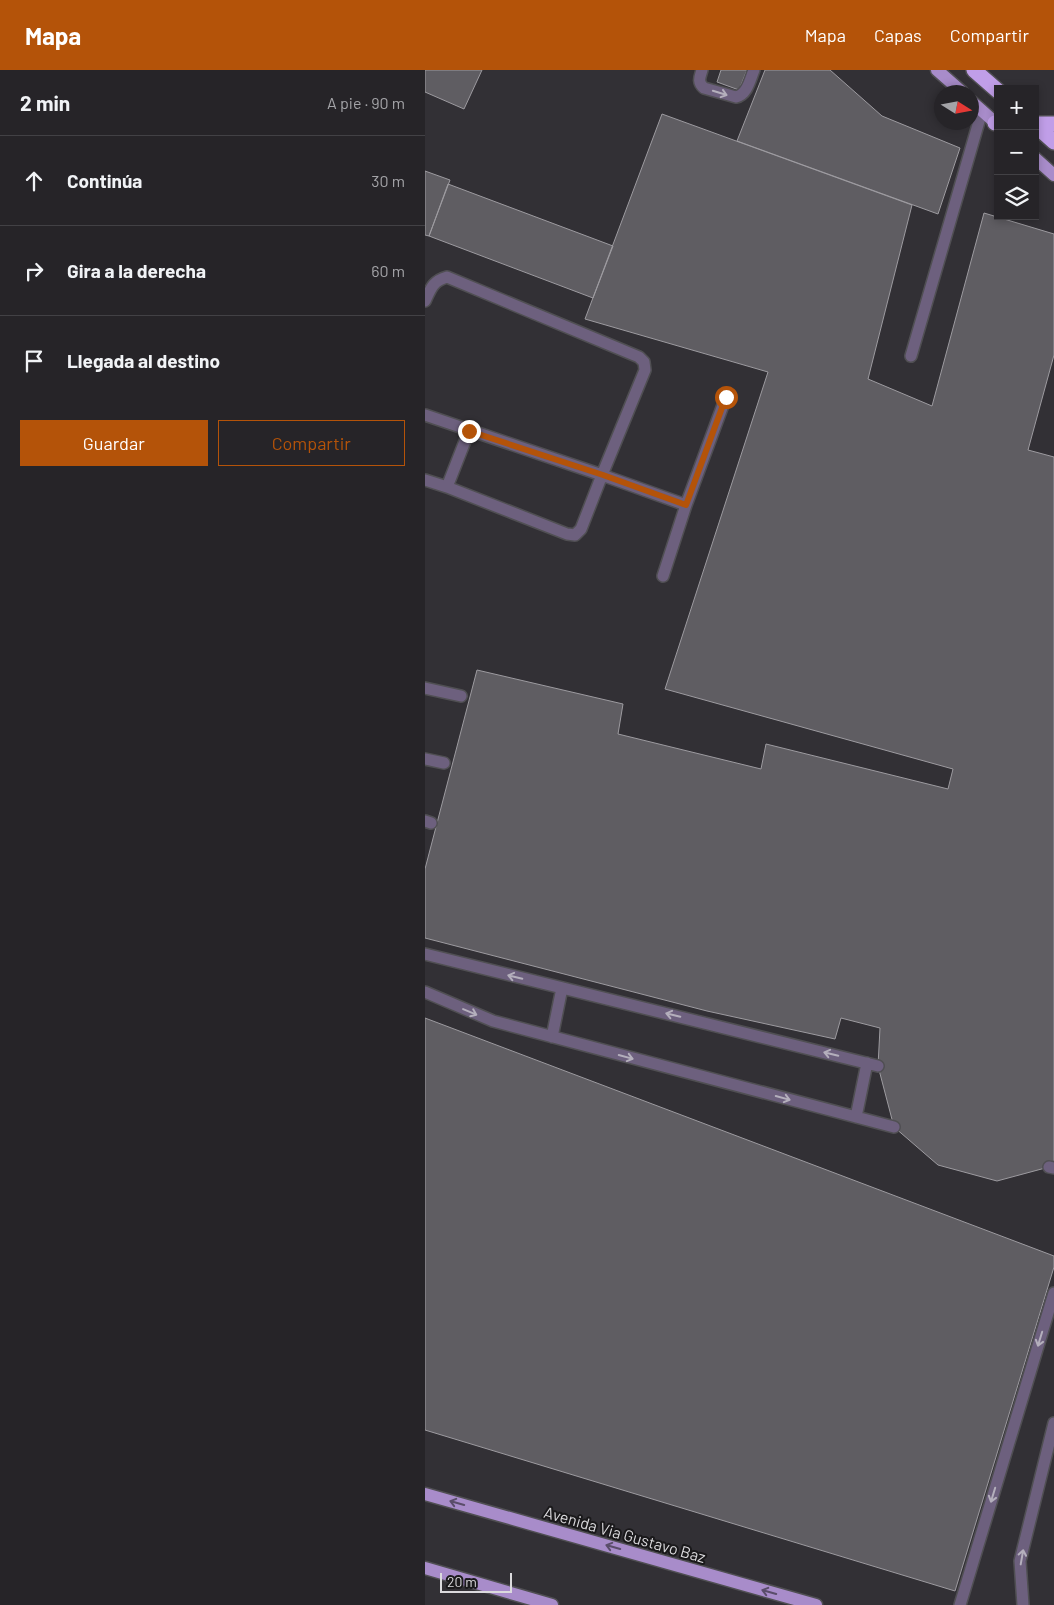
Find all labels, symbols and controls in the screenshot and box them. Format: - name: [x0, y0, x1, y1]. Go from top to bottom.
- text: Mapa: [25, 21, 81, 50]
- text: Mapa: [805, 24, 846, 46]
- text: Capas: [874, 24, 922, 46]
- text: Compartir: [950, 24, 1029, 46]
- north arrow: [934, 85, 979, 130]
- map controls: [994, 85, 1039, 220]
- button: +: [994, 85, 1039, 130]
- one-way arrow: [712, 88, 728, 98]
- text: 2 min: [20, 90, 70, 115]
- text: A pie · 90 m: [327, 93, 405, 112]
- button: −: [994, 130, 1039, 175]
- icon: ahead: [20, 167, 48, 195]
- text: Continúa: [67, 169, 142, 192]
- text: 30 m: [371, 171, 405, 190]
- button: layers: [994, 175, 1039, 220]
- icon: right: [20, 257, 48, 285]
- text: Gira a la derecha: [67, 259, 206, 282]
- text: 60 m: [371, 261, 405, 280]
- icon: arrive: [20, 347, 48, 375]
- text: Llegada al destino: [67, 349, 220, 372]
- route start: [715, 386, 738, 409]
- button: Guardar: [20, 420, 208, 466]
- button: Compartir: [218, 420, 405, 466]
- route end: [458, 420, 481, 443]
- one-way arrow: [508, 972, 524, 981]
- one-way arrow: [462, 1007, 477, 1017]
- one-way arrow: [666, 1010, 682, 1019]
- one-way arrow: [824, 1049, 840, 1058]
- one-way arrow: [617, 1053, 633, 1062]
- one-way arrow: [774, 1094, 790, 1103]
- one-way arrow: [1034, 1331, 1044, 1347]
- one-way arrow: [988, 1487, 998, 1503]
- one-way arrow: [449, 1497, 465, 1507]
- street label: Avenida Via Gustavo Baz: [542, 1502, 708, 1566]
- one-way arrow: [606, 1542, 622, 1552]
- one-way arrow: [1017, 1549, 1027, 1565]
- scale bar: [440, 1570, 513, 1593]
- text: 20 m: [447, 1573, 477, 1590]
- one-way arrow: [762, 1586, 778, 1596]

